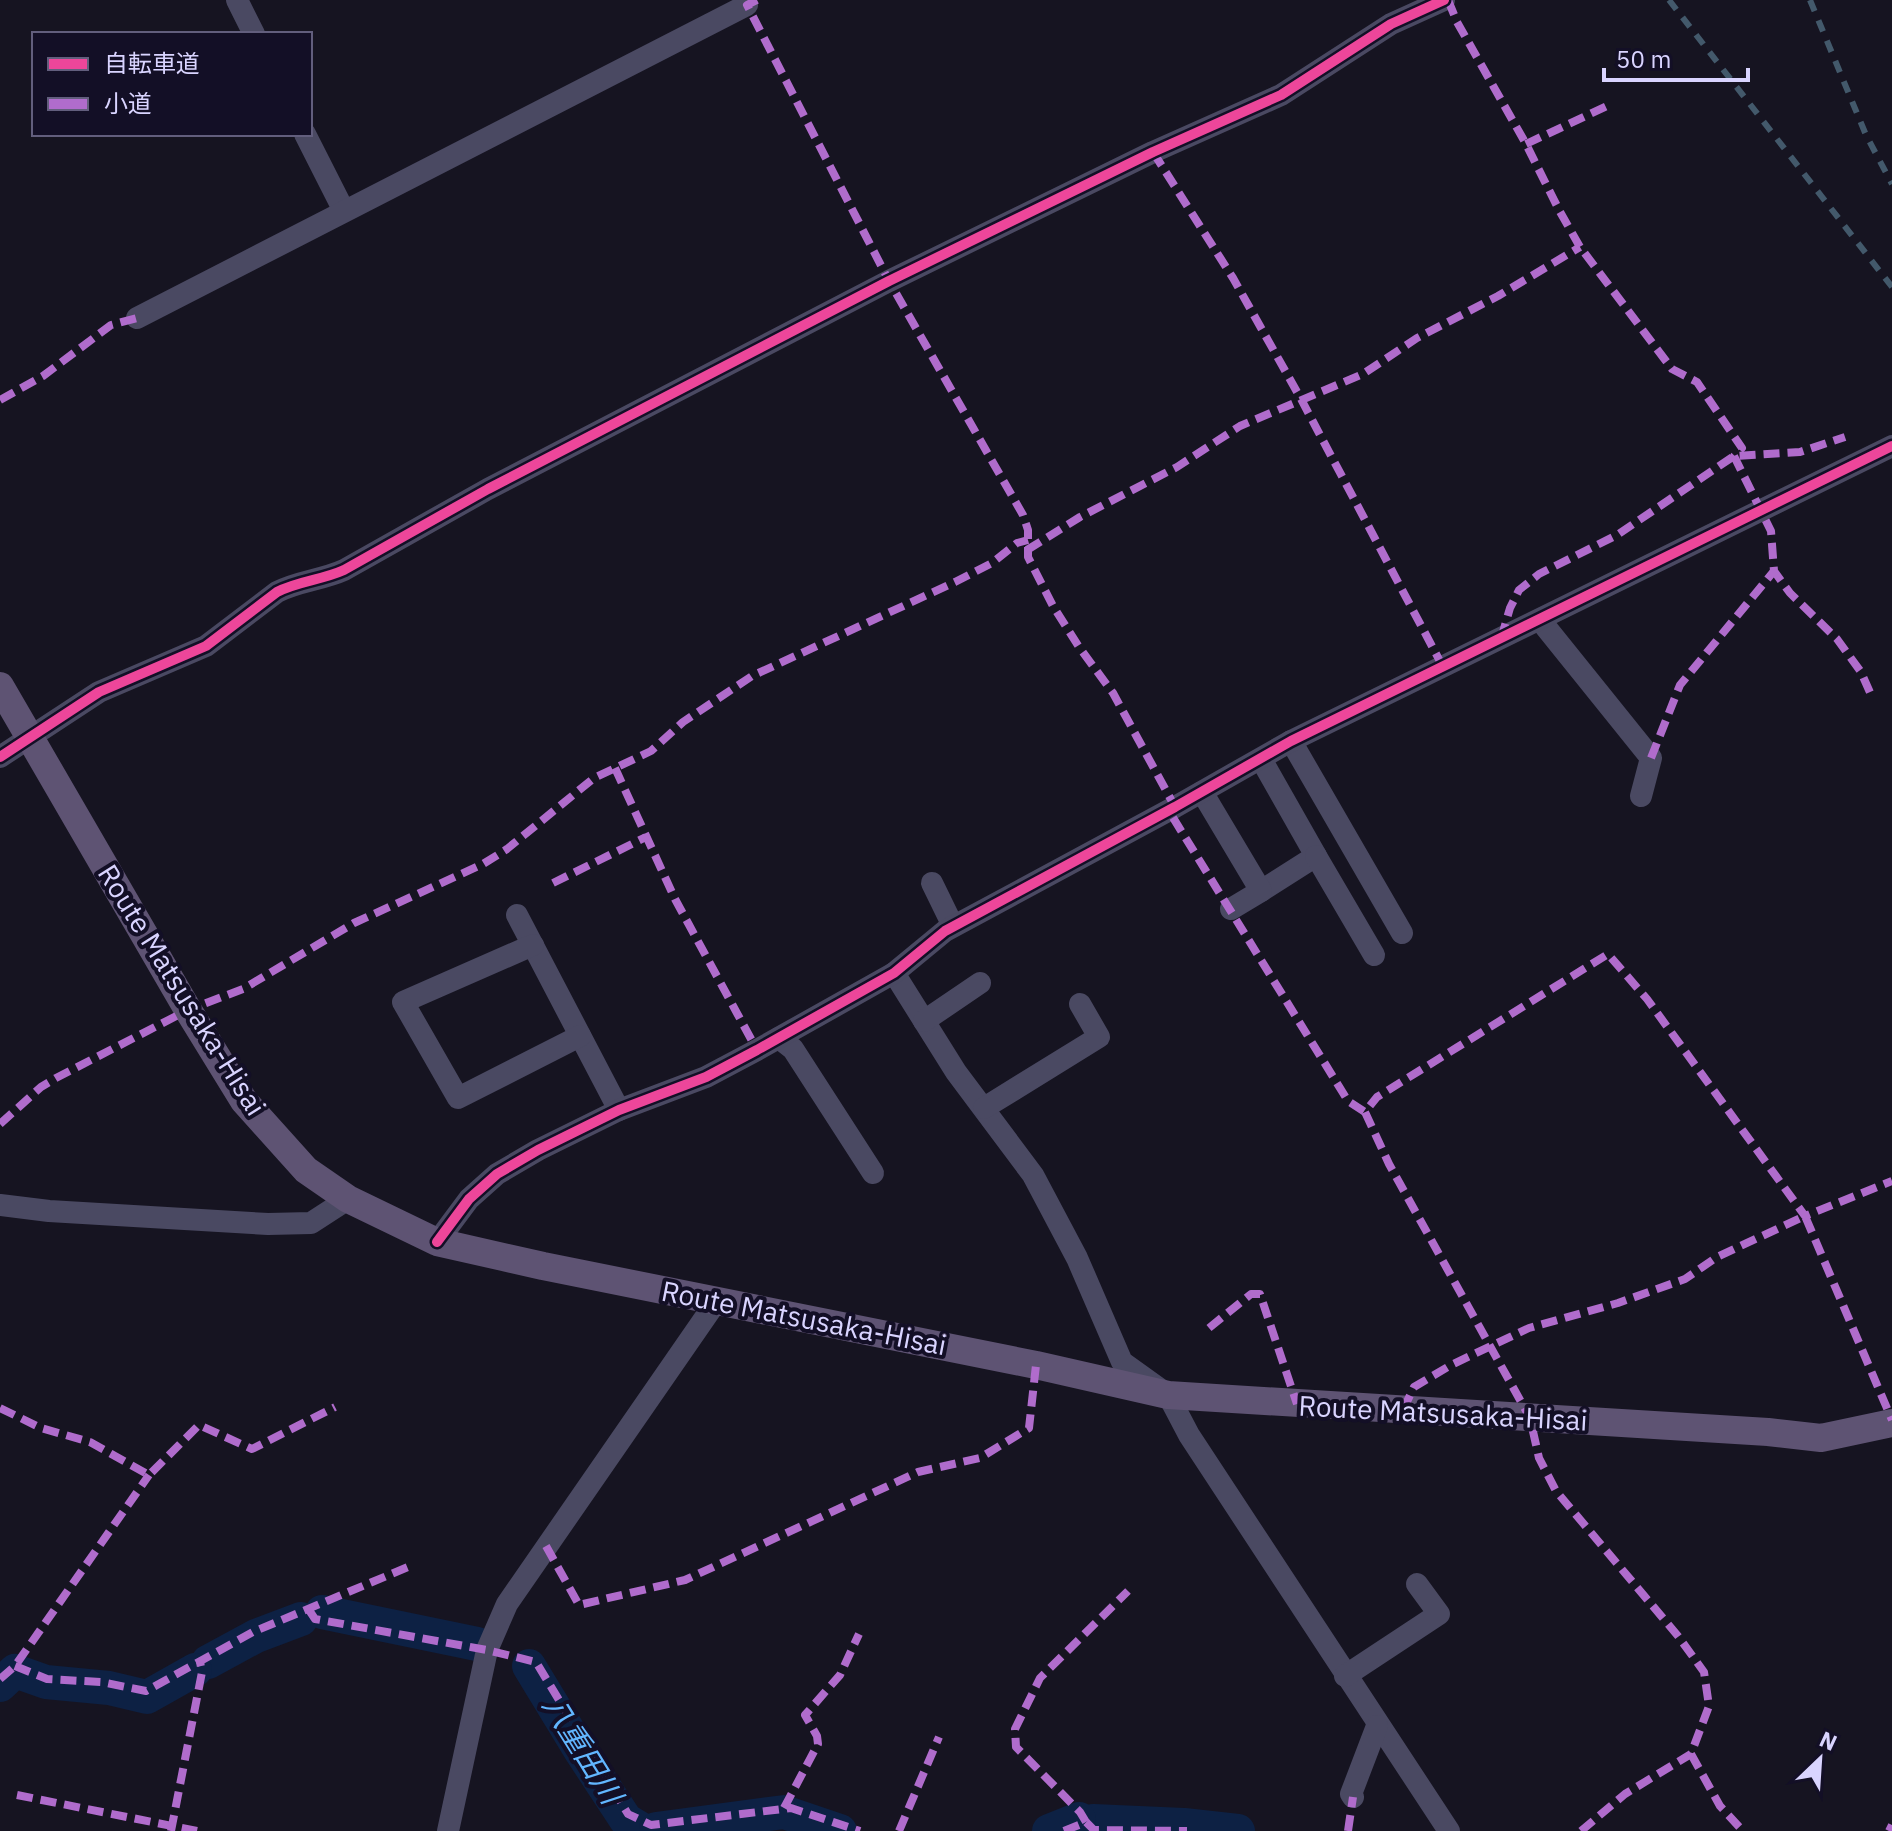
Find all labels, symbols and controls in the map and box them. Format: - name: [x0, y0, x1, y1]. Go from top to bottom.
- legend: [32, 32, 312, 136]
- scale bar: [1604, 32, 1748, 82]
- text: 50 m: [1616, 43, 1671, 75]
- text: 自転車道: [104, 47, 200, 79]
- text: 小道: [104, 87, 152, 119]
- street label: Route Matsusaka-Hisai: [90, 857, 275, 1122]
- street label: Route Matsusaka-Hisai: [659, 1272, 950, 1363]
- street label: Route Matsusaka-Hisai: [1298, 1386, 1589, 1439]
- water label: 八重田川: [535, 1688, 633, 1813]
- north arrow: [1780, 1719, 1860, 1799]
- text: N: [1815, 1724, 1842, 1757]

